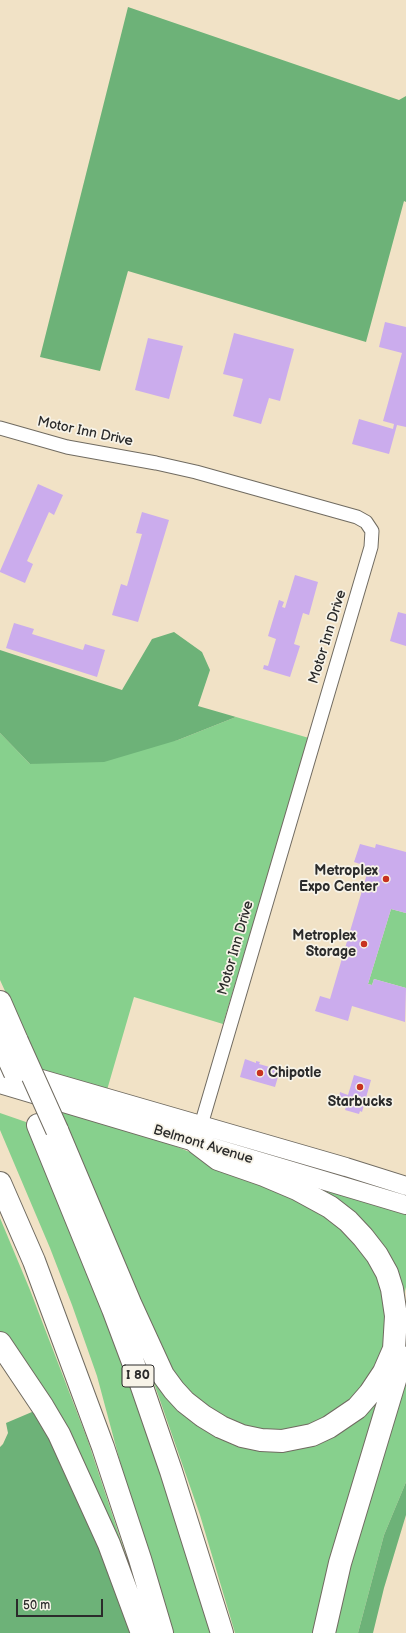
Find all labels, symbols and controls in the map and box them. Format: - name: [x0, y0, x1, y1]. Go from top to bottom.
- street label: Motor Inn Drive: [36, 414, 134, 450]
- street label: Motor Inn Drive: [306, 588, 350, 686]
- place label: Metroplex Expo Center: [299, 863, 378, 896]
- marker: Metroplex Expo Center: [381, 874, 391, 884]
- street label: Motor Inn Drive: [215, 899, 257, 997]
- place label: Metroplex Storage: [292, 928, 356, 960]
- marker: Metroplex Storage: [359, 939, 369, 949]
- place label: Chipotle: [268, 1065, 321, 1081]
- marker: Chipotle: [255, 1068, 265, 1078]
- marker: Starbucks: [355, 1082, 365, 1092]
- place label: Starbucks: [328, 1094, 392, 1110]
- street label: Belmont Avenue: [151, 1122, 255, 1168]
- road number: I 80: [122, 1365, 154, 1387]
- scale bar: [18, 1591, 105, 1617]
- text: 50 m: [23, 1598, 50, 1613]

